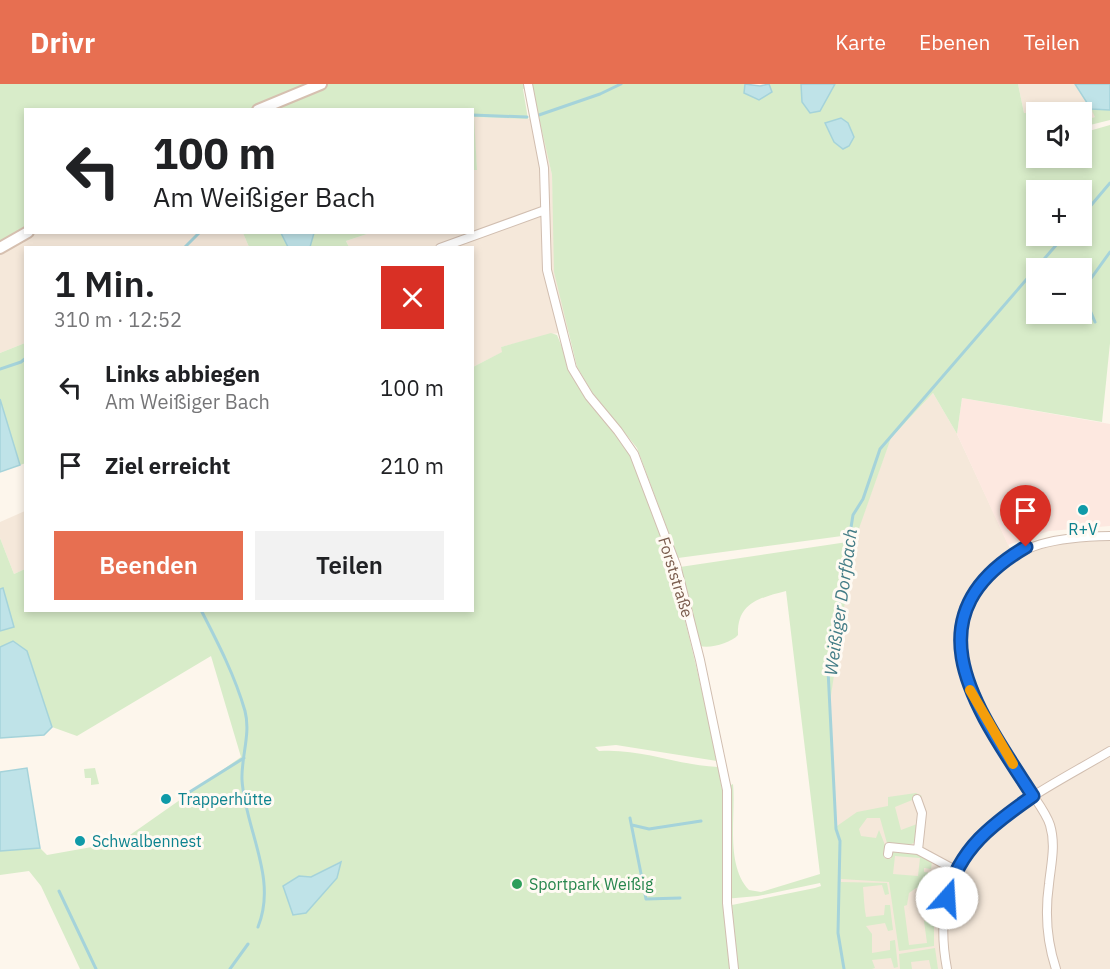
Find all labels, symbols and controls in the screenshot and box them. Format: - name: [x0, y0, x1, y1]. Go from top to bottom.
- text: Drivr: [30, 24, 95, 61]
- text: Karte: [835, 28, 886, 56]
- text: Ebenen: [919, 28, 990, 56]
- text: Teilen: [1023, 28, 1080, 56]
- map controls: [1026, 102, 1092, 324]
- button: sound: [1026, 102, 1092, 168]
- text: 100 m: [153, 126, 276, 181]
- icon: left: [54, 132, 132, 210]
- text: Am Weißiger Bach: [153, 179, 376, 214]
- button: +: [1026, 180, 1092, 246]
- button: −: [1026, 258, 1092, 324]
- text: 1 Min.: [54, 260, 155, 307]
- button: close: [381, 266, 444, 329]
- text: 310 m · 12:52: [54, 306, 182, 333]
- text: Links abbiegen: [105, 359, 260, 388]
- icon: left: [54, 371, 87, 404]
- text: 100 m: [380, 373, 444, 402]
- text: Am Weißiger Bach: [105, 388, 270, 415]
- icon: arrive: [54, 449, 87, 482]
- text: Ziel erreicht: [105, 451, 230, 480]
- text: 210 m: [380, 451, 444, 480]
- pin: [1000, 485, 1051, 547]
- icon: arrive: [1009, 494, 1042, 527]
- marker: R+V: [1076, 503, 1090, 517]
- place label: R+V: [1068, 519, 1098, 539]
- water label: Weißiger Dorfbach: [819, 527, 862, 677]
- button: Beenden: [54, 531, 243, 600]
- button: Teilen: [255, 531, 444, 600]
- street label: Forststraße: [654, 534, 698, 620]
- place label: Trapperhütte: [178, 789, 272, 809]
- marker: Trapperhütte: [159, 792, 173, 806]
- place label: Schwalbennest: [92, 831, 202, 851]
- marker: Schwalbennest: [73, 834, 87, 848]
- position arrow: [915, 866, 979, 930]
- place label: Sportpark Weißig: [529, 874, 654, 894]
- marker: Sportpark Weißig: [510, 877, 524, 891]

